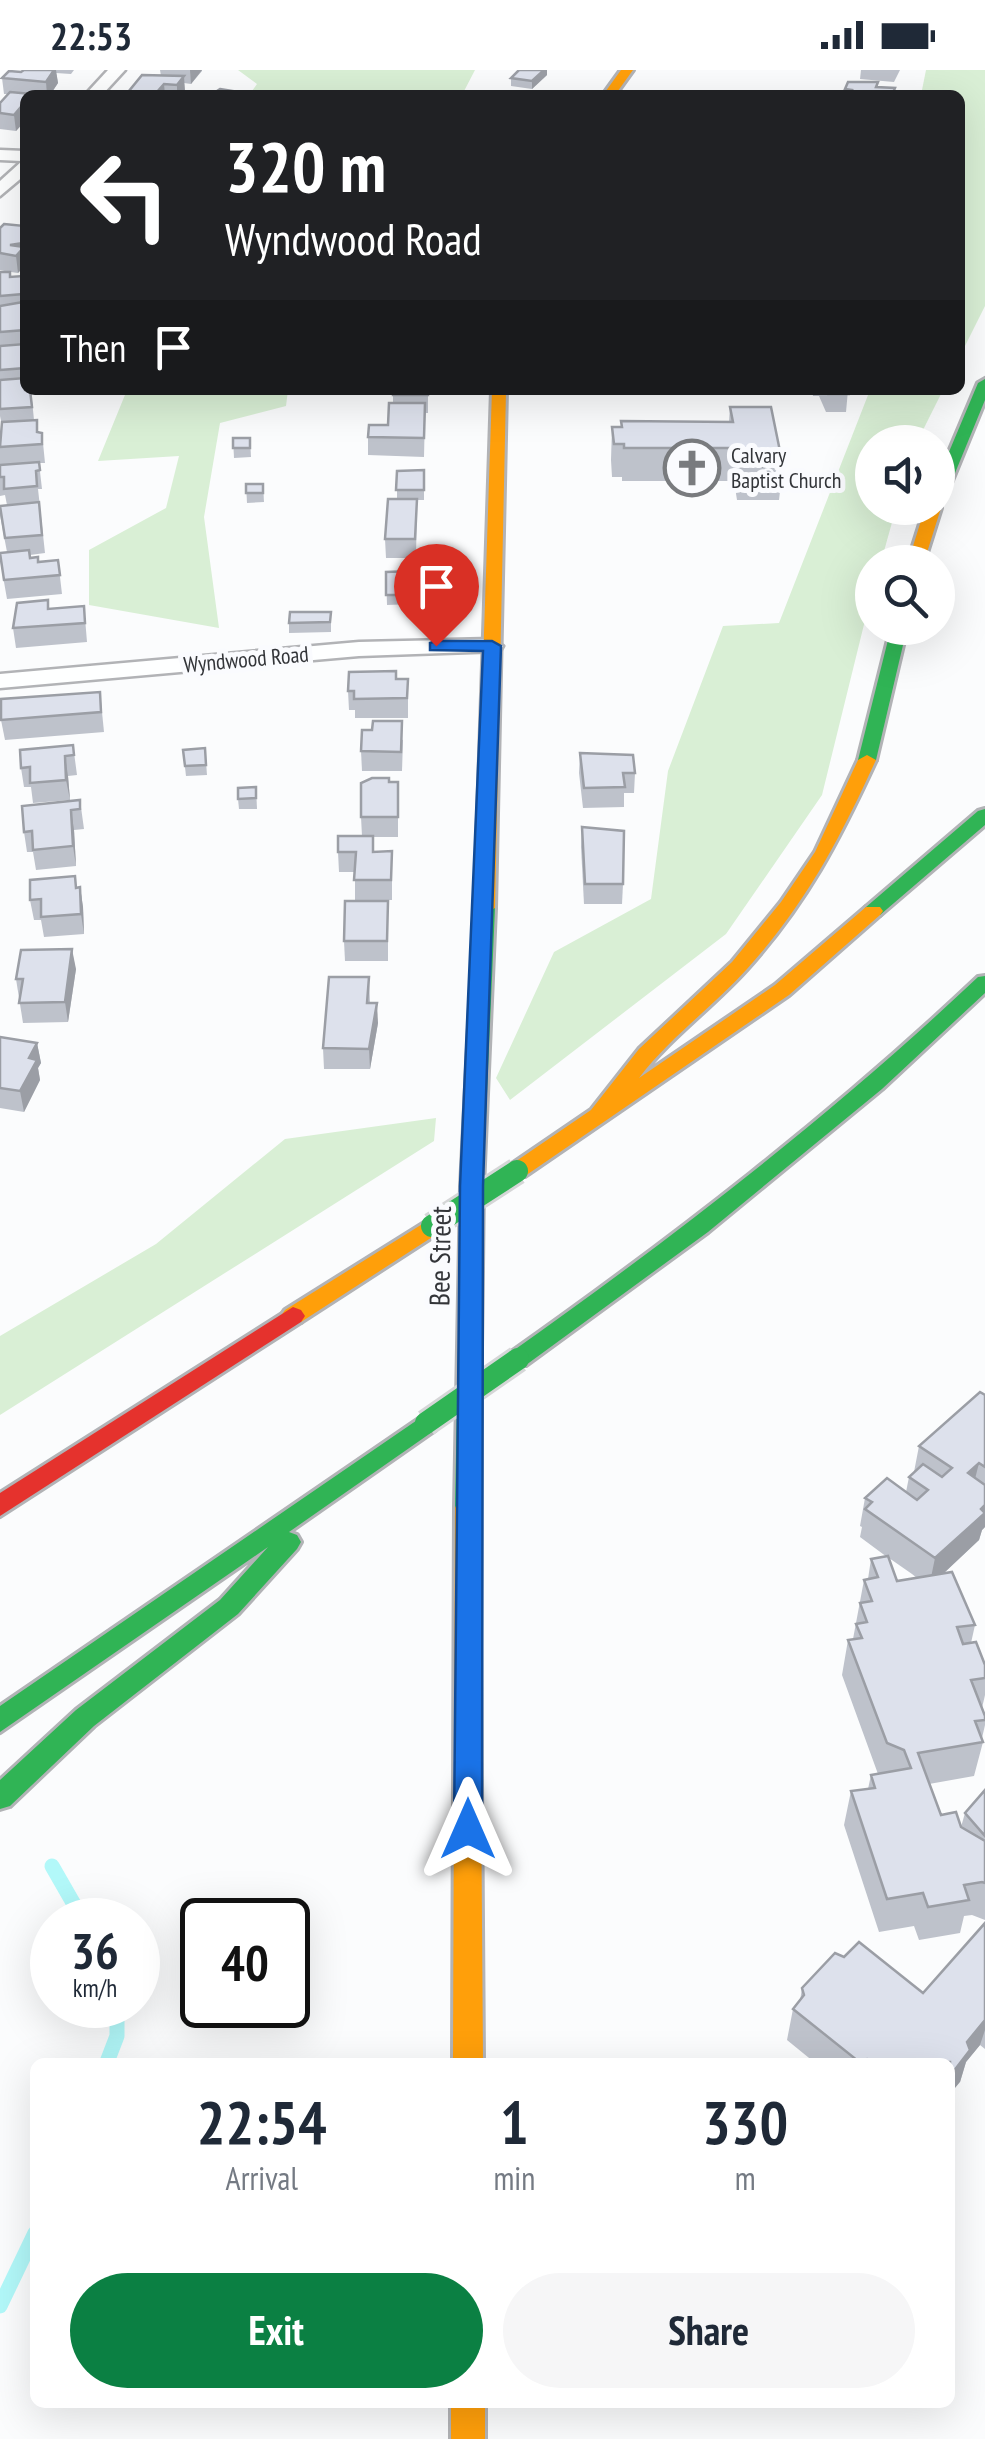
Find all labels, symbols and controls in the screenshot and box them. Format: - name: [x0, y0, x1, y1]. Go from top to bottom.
- text: 22:53: [50, 11, 132, 60]
- text: 320 m: [225, 121, 386, 211]
- icon: left: [60, 130, 190, 260]
- text: Wyndwood Road: [225, 209, 482, 267]
- icon: arrive: [146, 320, 201, 375]
- text: Then: [60, 323, 126, 372]
- map controls: [855, 425, 955, 645]
- button: sound: [855, 425, 955, 525]
- church icon: Calvary Baptist Church: [662, 438, 722, 498]
- place label: Calvary Baptist Church: [731, 441, 842, 494]
- pin: [394, 544, 479, 647]
- button: search: [855, 545, 955, 645]
- icon: arrive: [409, 559, 464, 614]
- street label: Wyndwood Road: [182, 640, 310, 678]
- street label: Bee Street: [420, 1205, 459, 1306]
- position arrow: [416, 1777, 520, 1881]
- speed limit sign: 40: [180, 1898, 310, 2028]
- text: 36: [71, 1918, 119, 1983]
- text: km/h: [73, 1972, 117, 2004]
- text: 22:54: [197, 2083, 327, 2161]
- text: 1: [500, 2083, 529, 2161]
- text: 330: [702, 2083, 788, 2161]
- text: Arrival: [226, 2157, 298, 2199]
- text: min: [493, 2157, 535, 2199]
- text: m: [735, 2157, 756, 2199]
- button: Exit: [70, 2273, 483, 2388]
- button: Share: [503, 2273, 915, 2388]

